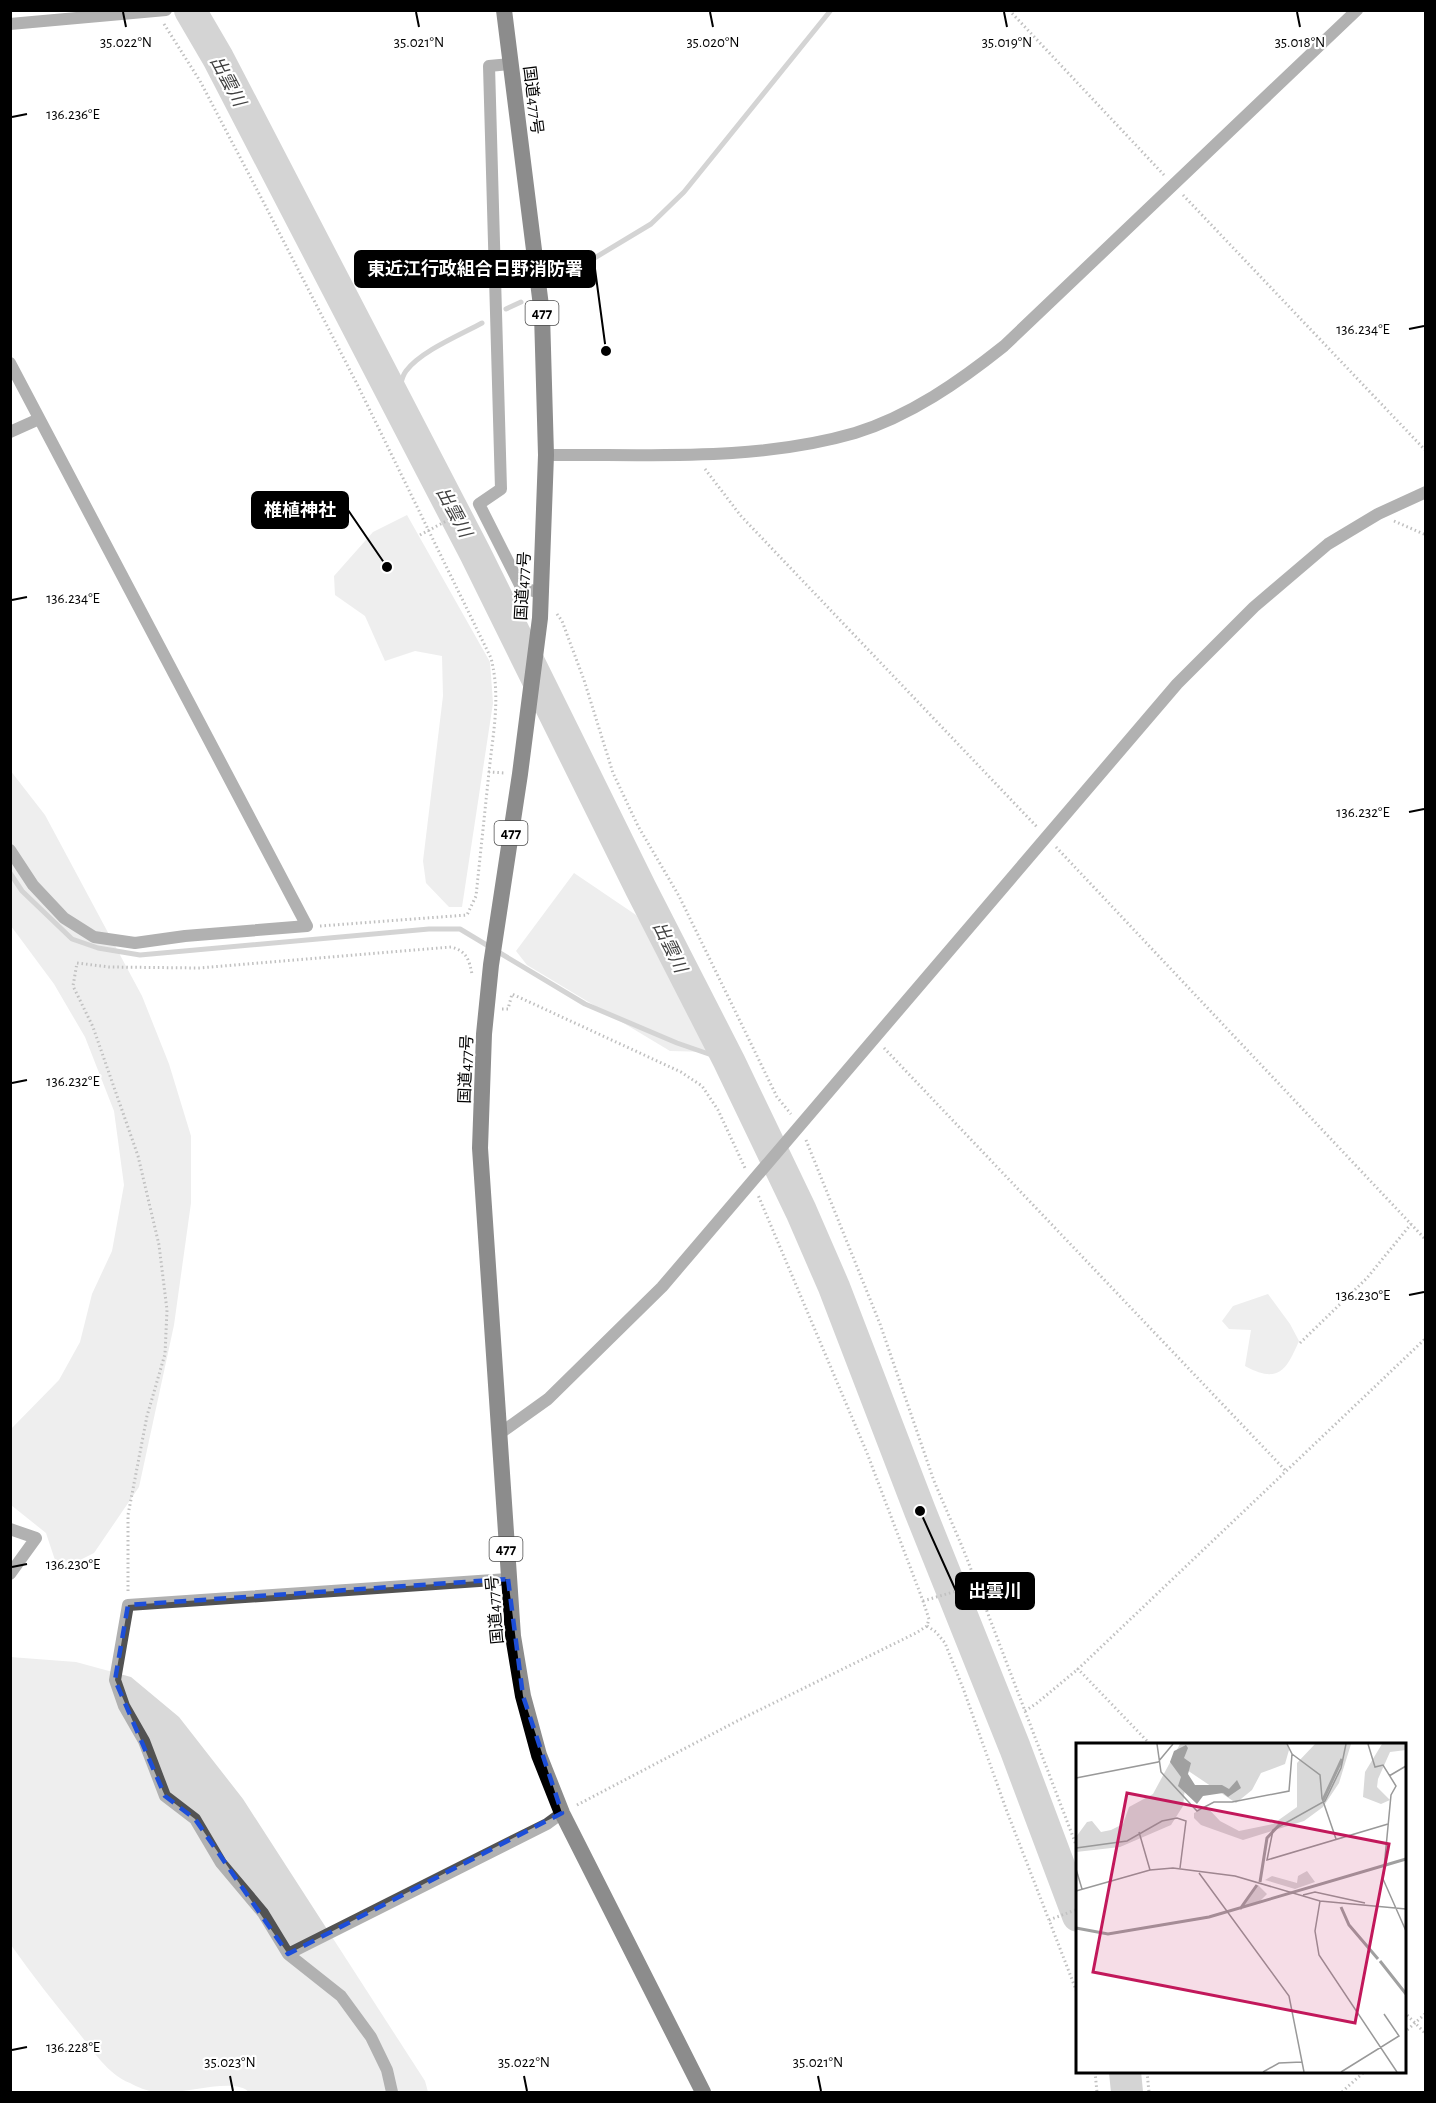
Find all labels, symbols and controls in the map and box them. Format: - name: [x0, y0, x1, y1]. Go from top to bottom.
- text: 35.022°N: [100, 35, 152, 50]
- text: 35.021°N: [394, 35, 444, 50]
- text: 35.020°N: [686, 35, 740, 50]
- text: 35.019°N: [982, 35, 1032, 50]
- text: 35.018°N: [1275, 35, 1325, 50]
- water label: 出雲川: [206, 52, 250, 111]
- street label: 国道477号: [521, 65, 546, 135]
- text: 136.236°E: [46, 107, 100, 122]
- callout: 東近江行政組合日野消防署: [355, 251, 595, 287]
- text: 東近江行政組合日野消防署: [367, 258, 583, 279]
- road number: 477: [526, 301, 558, 325]
- text: 136.234°E: [1336, 322, 1390, 337]
- water label: 出雲川: [432, 483, 476, 542]
- callout: 椎植神社: [252, 492, 348, 528]
- text: 椎植神社: [264, 500, 336, 520]
- street label: 国道477号: [512, 551, 533, 621]
- text: 136.234°E: [46, 591, 100, 606]
- text: 136.232°E: [1336, 805, 1390, 820]
- road number: 477: [494, 821, 528, 845]
- water label: 出雲川: [649, 918, 692, 977]
- street label: 国道477号: [456, 1034, 475, 1104]
- text: 136.232°E: [46, 1074, 100, 1089]
- text: 136.230°E: [1336, 1288, 1390, 1303]
- road number: 477: [490, 1537, 522, 1561]
- text: 136.230°E: [46, 1557, 100, 1572]
- callout: 出雲川: [956, 1573, 1034, 1609]
- street label: 国道477号: [483, 1575, 506, 1645]
- text: 出雲川: [968, 1581, 1022, 1601]
- inset map: [1076, 1743, 1406, 2073]
- text: 136.228°E: [46, 2040, 100, 2055]
- text: 35.023°N: [204, 2055, 256, 2070]
- text: 35.022°N: [498, 2055, 550, 2070]
- text: 35.021°N: [793, 2055, 843, 2070]

